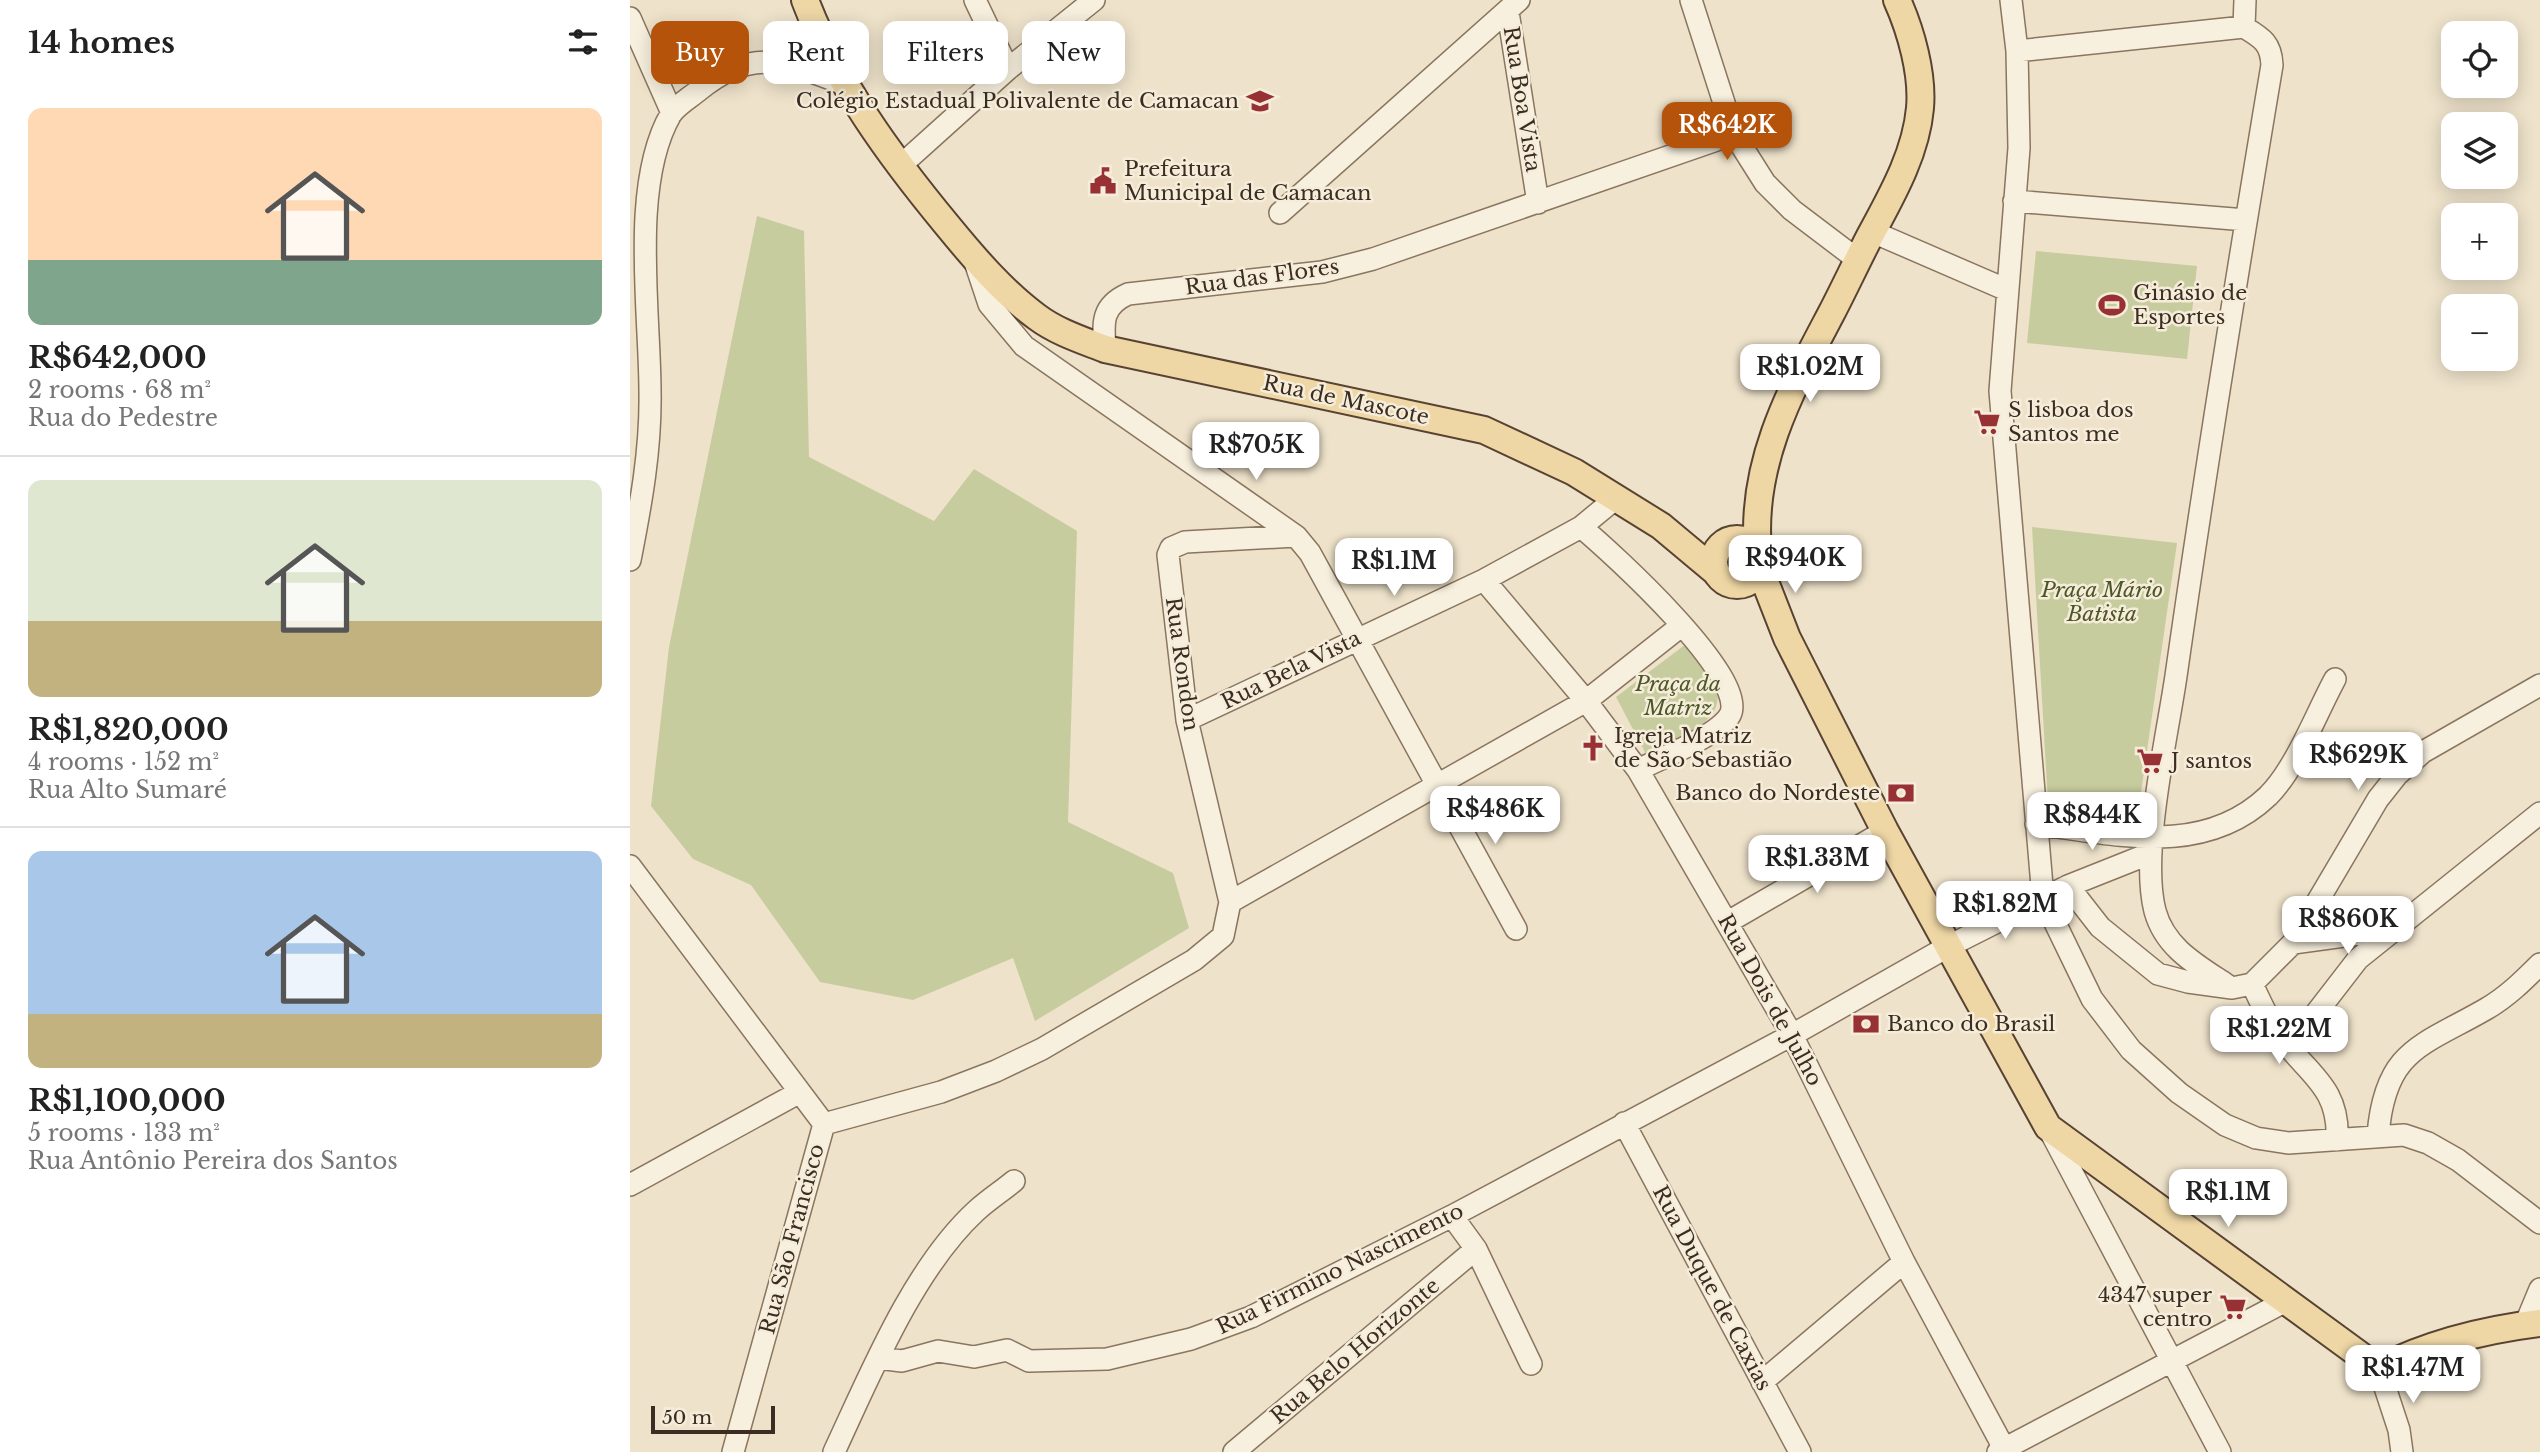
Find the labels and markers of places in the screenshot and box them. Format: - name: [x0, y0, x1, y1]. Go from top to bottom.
- school or university icon: Colégio Estadual Polivalente de Camacan: [1245, 86, 1275, 116]
- place label: Colégio Estadual Polivalente de Camacan: [796, 88, 1239, 114]
- pin: R$642K: [1670, 102, 1784, 162]
- place label: Prefeitura Municipal de Camacan: [1124, 156, 1372, 206]
- public building icon: Prefeitura Municipal de Camacan: [1088, 166, 1118, 196]
- place label: Ginásio de Esportes: [2133, 280, 2247, 330]
- sports icon: Ginásio de Esportes: [2097, 290, 2127, 320]
- pin: R$1.02M: [1745, 344, 1875, 404]
- place label: S lisboa dos Santos me: [2008, 397, 2133, 447]
- supermarket icon: S lisboa dos Santos me: [1972, 407, 2002, 437]
- pin: R$705K: [1199, 422, 1313, 482]
- pin: R$940K: [1738, 536, 1852, 595]
- pin: R$1.1M: [1337, 538, 1451, 598]
- place label: Igreja Matriz de São Sebastião: [1614, 723, 1792, 773]
- pin: R$629K: [2301, 732, 2415, 792]
- church icon: Igreja Matriz de São Sebastião: [1578, 733, 1608, 763]
- supermarket icon: J santos: [2135, 746, 2165, 776]
- place label: J santos: [2168, 748, 2252, 774]
- bank icon: Banco do Nordeste: [1886, 778, 1916, 808]
- place label: Banco do Nordeste: [1675, 780, 1880, 806]
- pin: R$486K: [1438, 786, 1552, 846]
- pin: R$844K: [2035, 792, 2149, 852]
- pin: R$1.33M: [1752, 836, 1882, 895]
- pin: R$1.82M: [1940, 881, 2070, 941]
- pin: R$860K: [2291, 897, 2405, 956]
- pin: R$1.22M: [2214, 1006, 2344, 1066]
- bank icon: Banco do Brasil: [1851, 1009, 1881, 1039]
- place label: Banco do Brasil: [1887, 1011, 2056, 1037]
- pin: R$1.1M: [2171, 1170, 2285, 1229]
- place label: 4347 super centro: [2098, 1282, 2212, 1332]
- supermarket icon: 4347 super centro: [2218, 1292, 2248, 1322]
- pin: R$1.47M: [2348, 1346, 2478, 1405]

